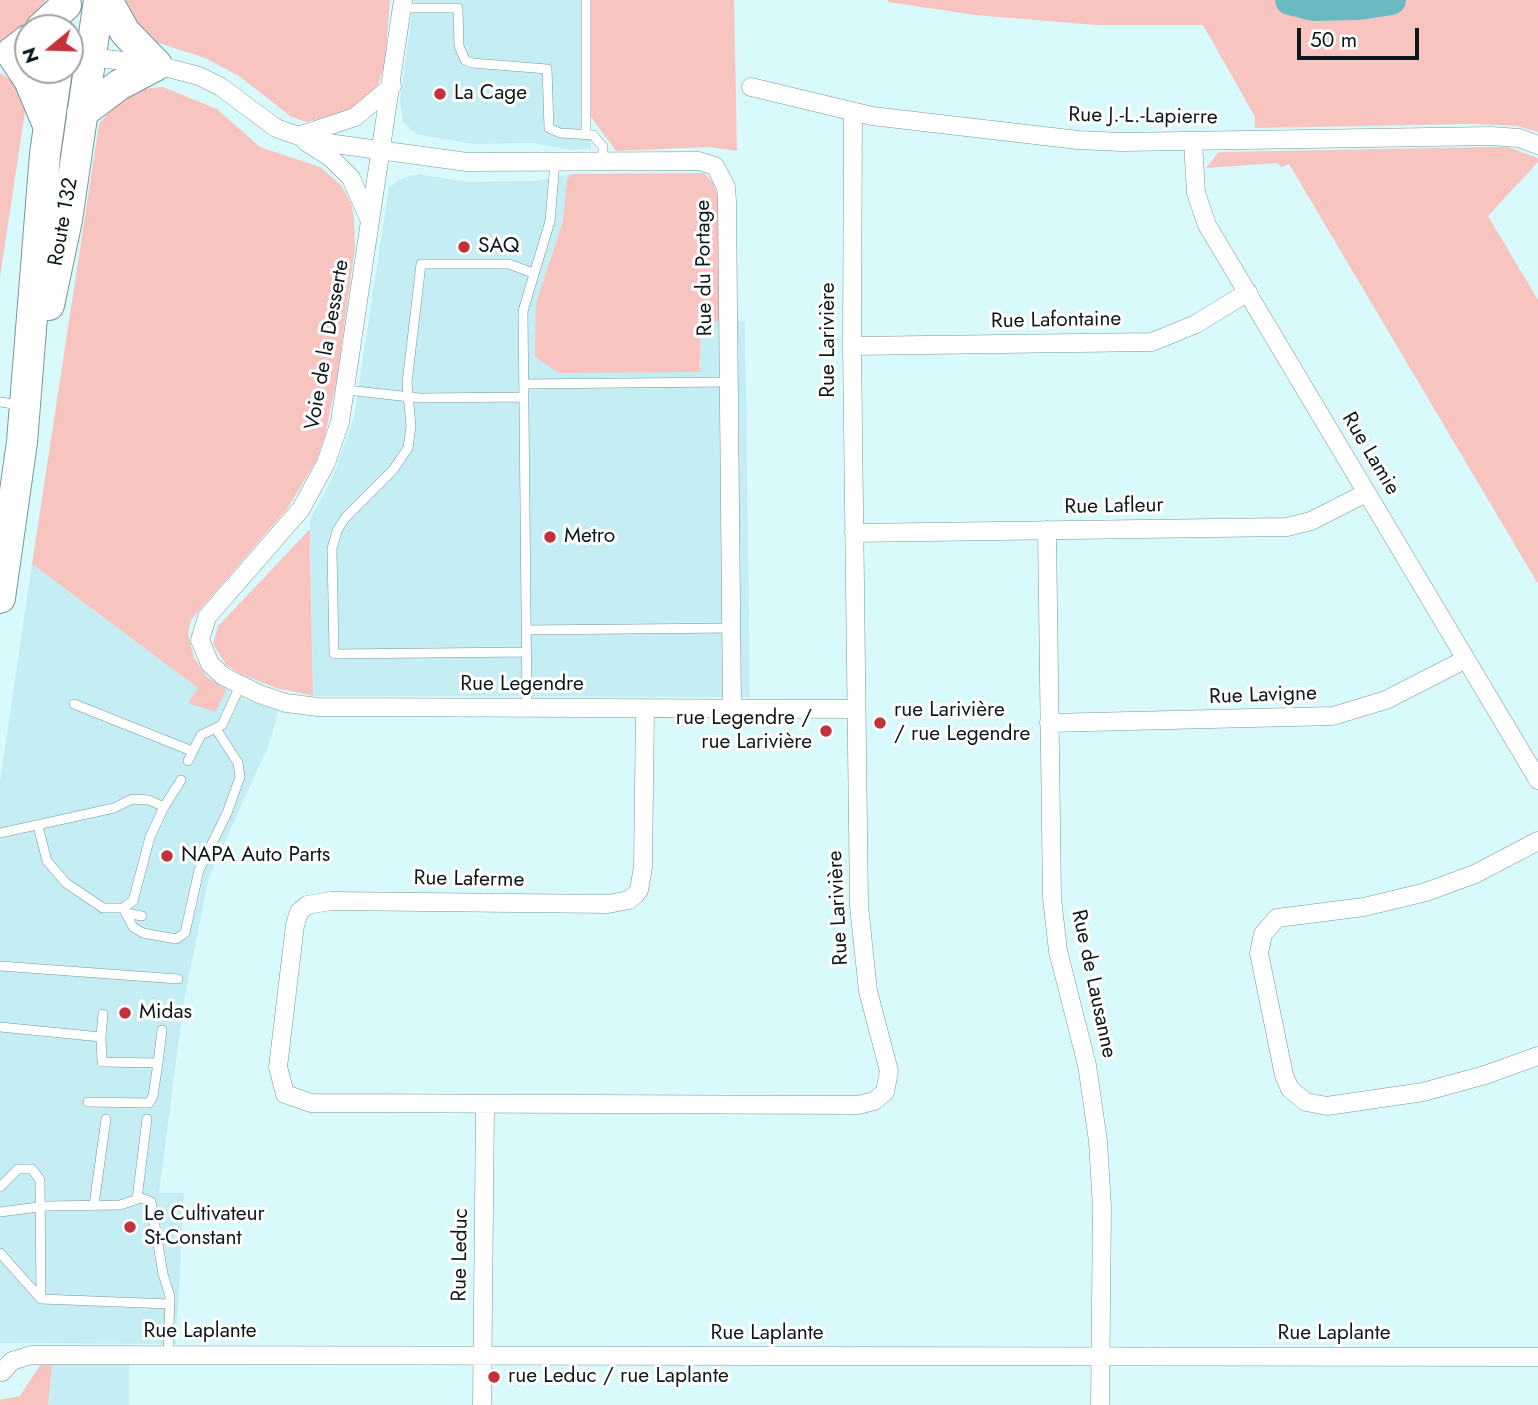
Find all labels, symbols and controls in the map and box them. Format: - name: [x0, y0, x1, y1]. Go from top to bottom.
- north arrow: [14, 14, 84, 84]
- scale bar: [1300, 14, 1422, 58]
- text: 50 m: [1310, 25, 1357, 55]
- text: N: [15, 44, 46, 67]
- place label: La Cage: [454, 81, 527, 107]
- marker: La Cage: [432, 86, 448, 102]
- street label: Rue J.-L.-Lapierre: [1068, 103, 1218, 131]
- street label: Route 132: [44, 176, 84, 268]
- street label: Rue du Portage: [691, 199, 719, 337]
- place label: SAQ: [478, 234, 519, 260]
- marker: SAQ: [456, 239, 472, 255]
- street label: Voie de la Desserte: [301, 258, 355, 432]
- street label: Rue Larivière: [816, 282, 842, 398]
- street label: Rue Lafontaine: [991, 307, 1121, 335]
- street label: Rue Lamie: [1335, 408, 1405, 500]
- street label: Rue Lafleur: [1064, 494, 1164, 520]
- place label: Metro: [564, 524, 615, 550]
- marker: Metro: [542, 529, 558, 545]
- street label: Rue Legendre: [460, 672, 584, 698]
- street label: Rue Lavigne: [1209, 682, 1317, 710]
- place label: rue Larivière / rue Legendre: [894, 698, 1030, 748]
- place label: rue Legendre / rue Larivière: [676, 706, 812, 756]
- marker: rue Larivière / rue Legendre: [872, 715, 888, 731]
- marker: rue Legendre / rue Larivière: [818, 723, 834, 739]
- place label: NAPA Auto Parts: [181, 843, 330, 869]
- marker: NAPA Auto Parts: [159, 848, 175, 864]
- street label: Rue Larivière: [823, 850, 855, 966]
- street label: Rue Laferme: [413, 866, 525, 894]
- street label: Rue de Lausanne: [1065, 908, 1121, 1060]
- place label: Midas: [139, 1000, 192, 1026]
- marker: Midas: [117, 1005, 133, 1021]
- place label: Le Cultivateur St-Constant: [144, 1202, 265, 1252]
- street label: Rue Leduc: [448, 1208, 474, 1302]
- marker: Le Cultivateur St-Constant: [122, 1219, 138, 1235]
- street label: Rue Laplante: [143, 1319, 257, 1345]
- street label: Rue Laplante: [710, 1321, 824, 1347]
- street label: Rue Laplante: [1277, 1321, 1391, 1347]
- place label: rue Leduc / rue Laplante: [508, 1364, 729, 1390]
- marker: rue Leduc / rue Laplante: [486, 1369, 502, 1385]

